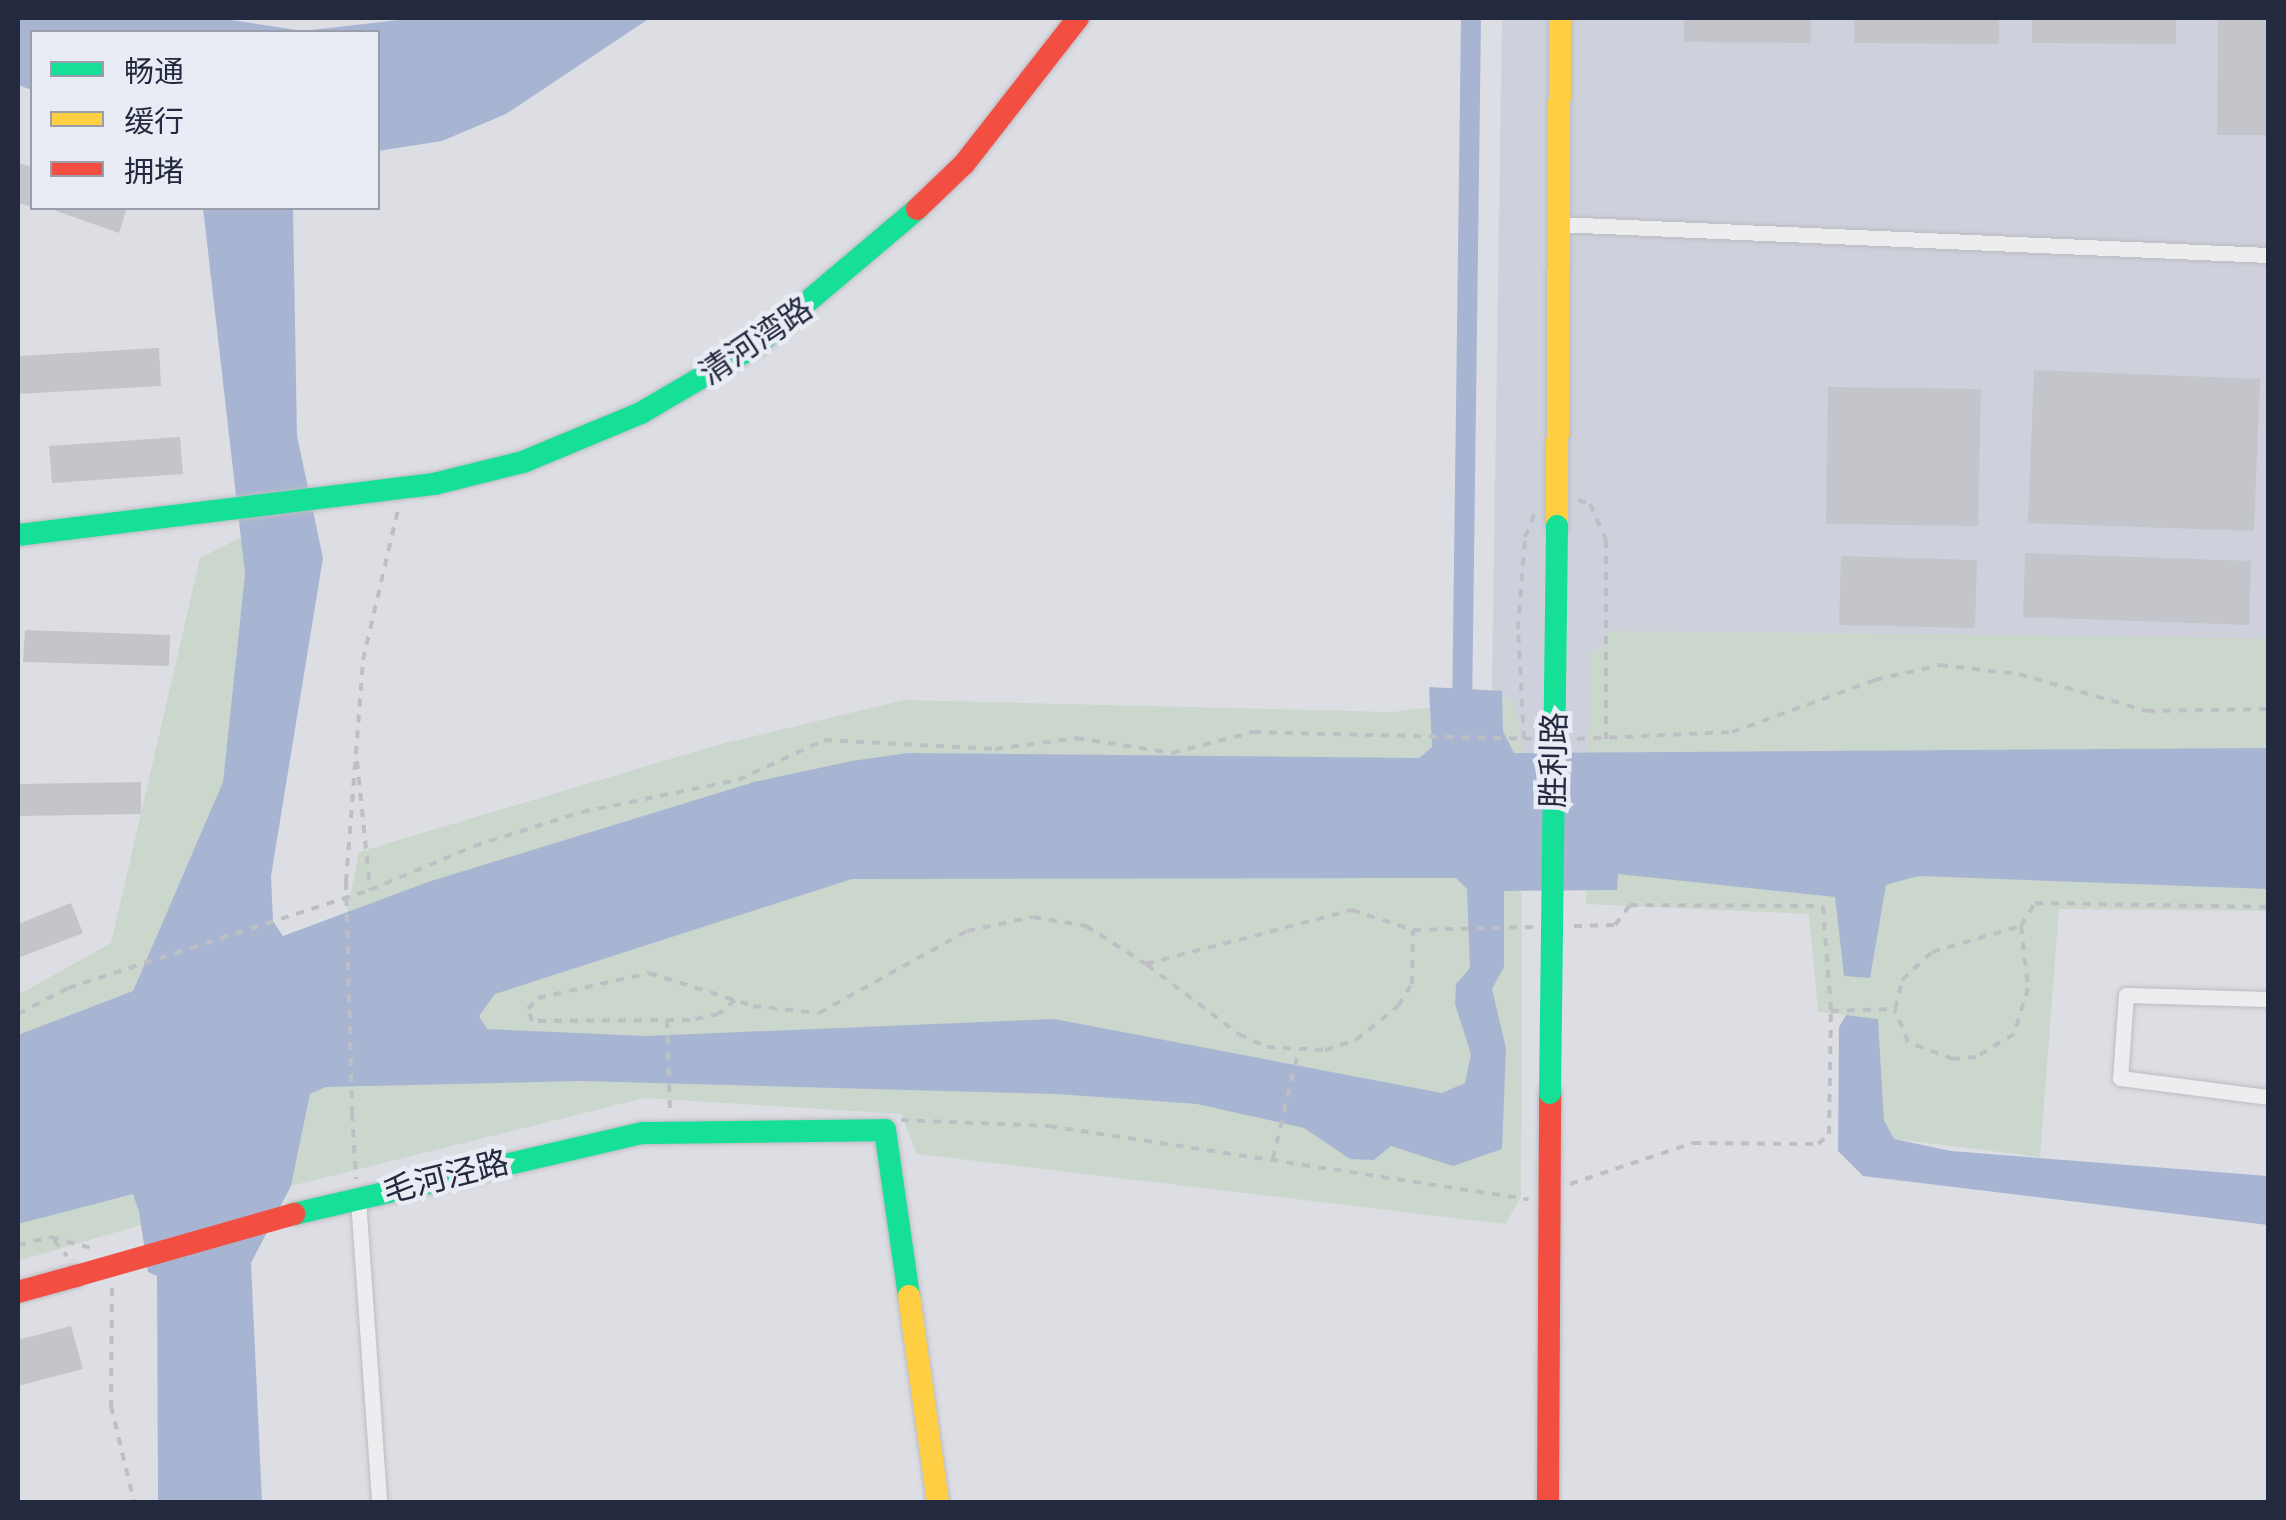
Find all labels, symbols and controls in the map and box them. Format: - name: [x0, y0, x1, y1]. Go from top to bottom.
- legend: [30, 30, 380, 210]
- text: 畅通: [124, 54, 184, 89]
- text: 缓行: [124, 104, 184, 139]
- text: 拥堵: [124, 154, 184, 189]
- street label: 清河湾路: [692, 289, 820, 393]
- street label: 胜利路: [1534, 712, 1574, 808]
- street label: 毛河泾路: [379, 1143, 513, 1211]

